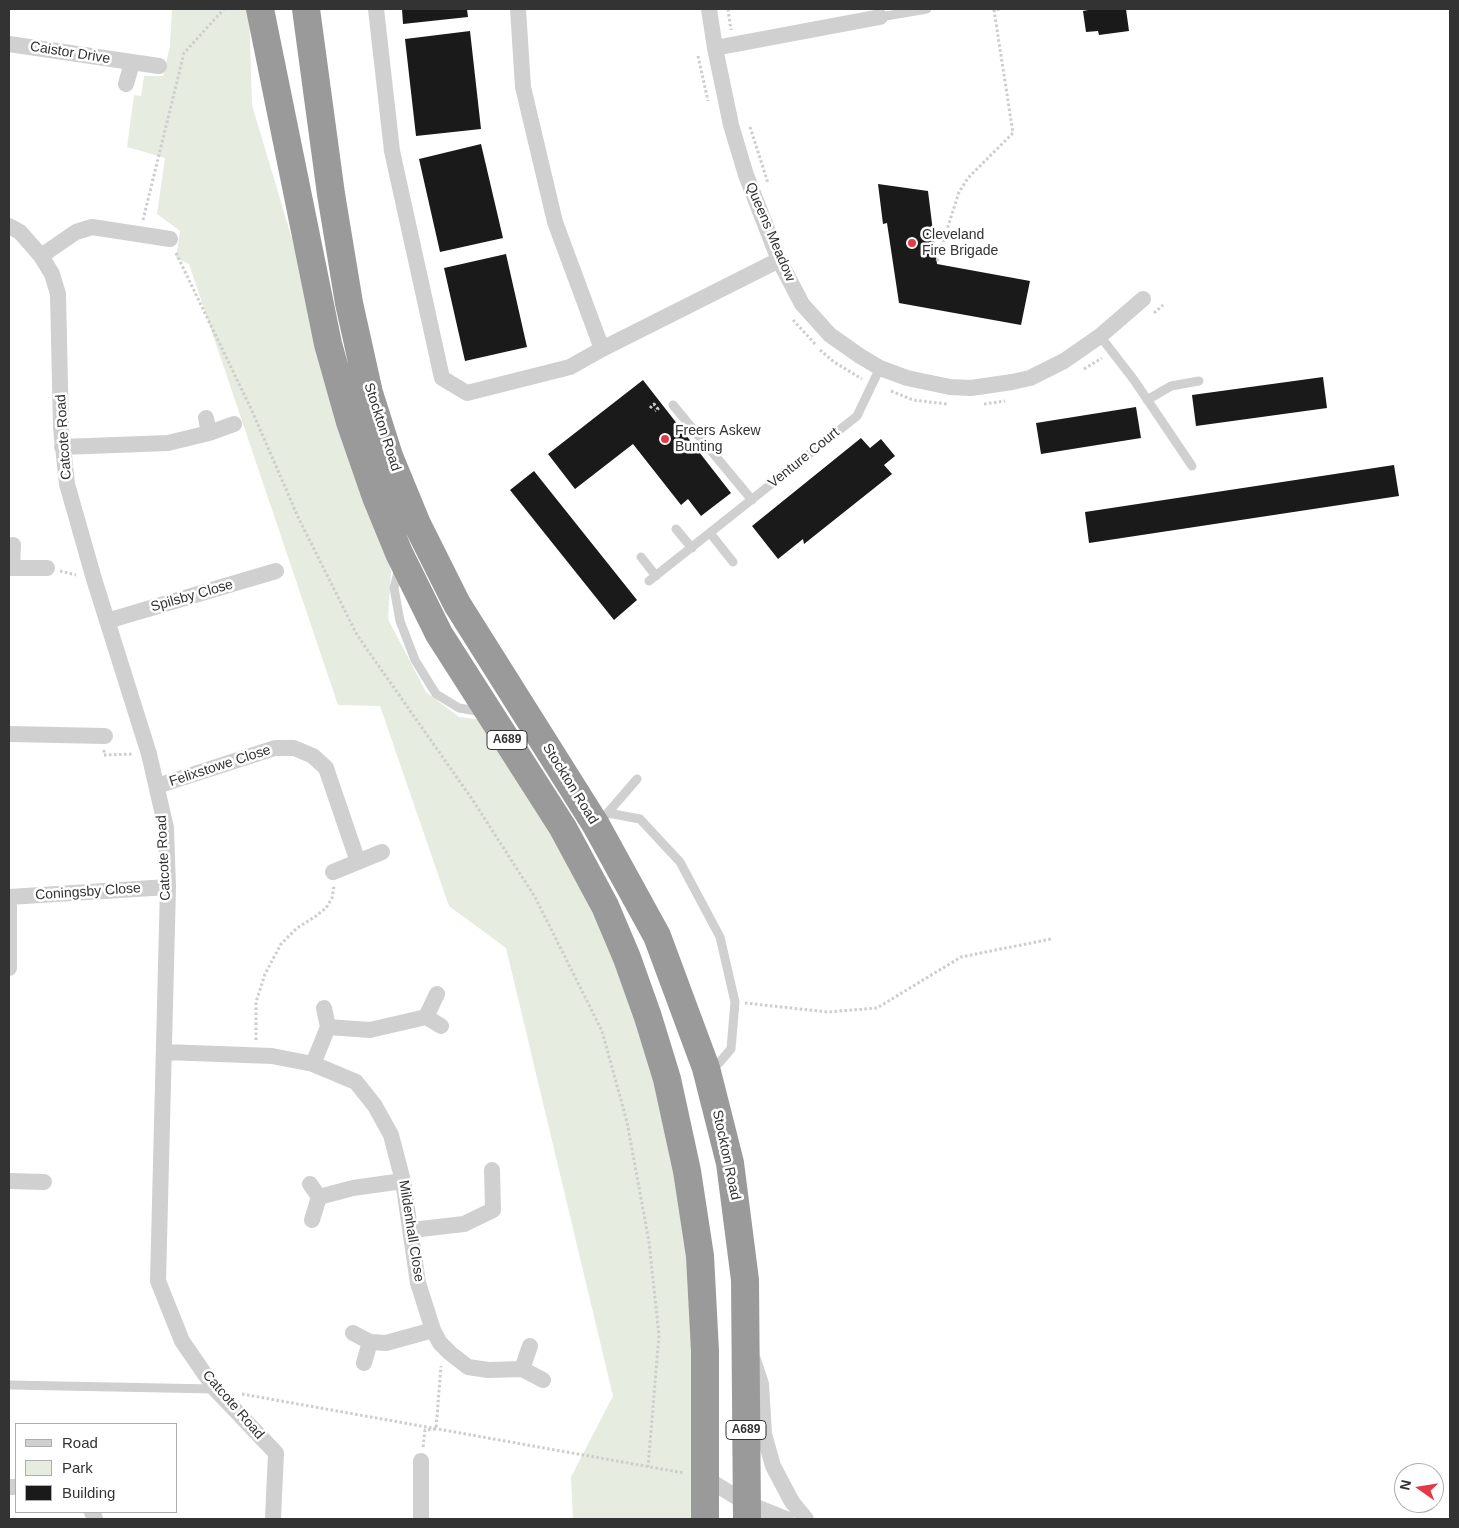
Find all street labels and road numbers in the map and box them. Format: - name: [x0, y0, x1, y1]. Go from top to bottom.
- street label: Caistor Drive: [29, 38, 111, 68]
- street label: Queens Meadow: [742, 180, 798, 284]
- street label: Stockton Road: [360, 381, 404, 473]
- street label: Catcote Road: [53, 394, 75, 480]
- street label: Venture Court: [765, 424, 843, 492]
- street label: Spilsby Close: [149, 576, 235, 616]
- road number: A689: [487, 730, 527, 750]
- street label: Stockton Road: [539, 741, 601, 827]
- street label: Felixstowe Close: [167, 742, 273, 790]
- street label: Catcote Road: [153, 815, 175, 901]
- street label: Coningsby Close: [35, 880, 141, 904]
- street label: Stockton Road: [708, 1108, 744, 1202]
- street label: Mildenhall Close: [395, 1179, 427, 1283]
- street label: Catcote Road: [199, 1367, 267, 1443]
- road number: A689: [726, 1420, 766, 1440]

